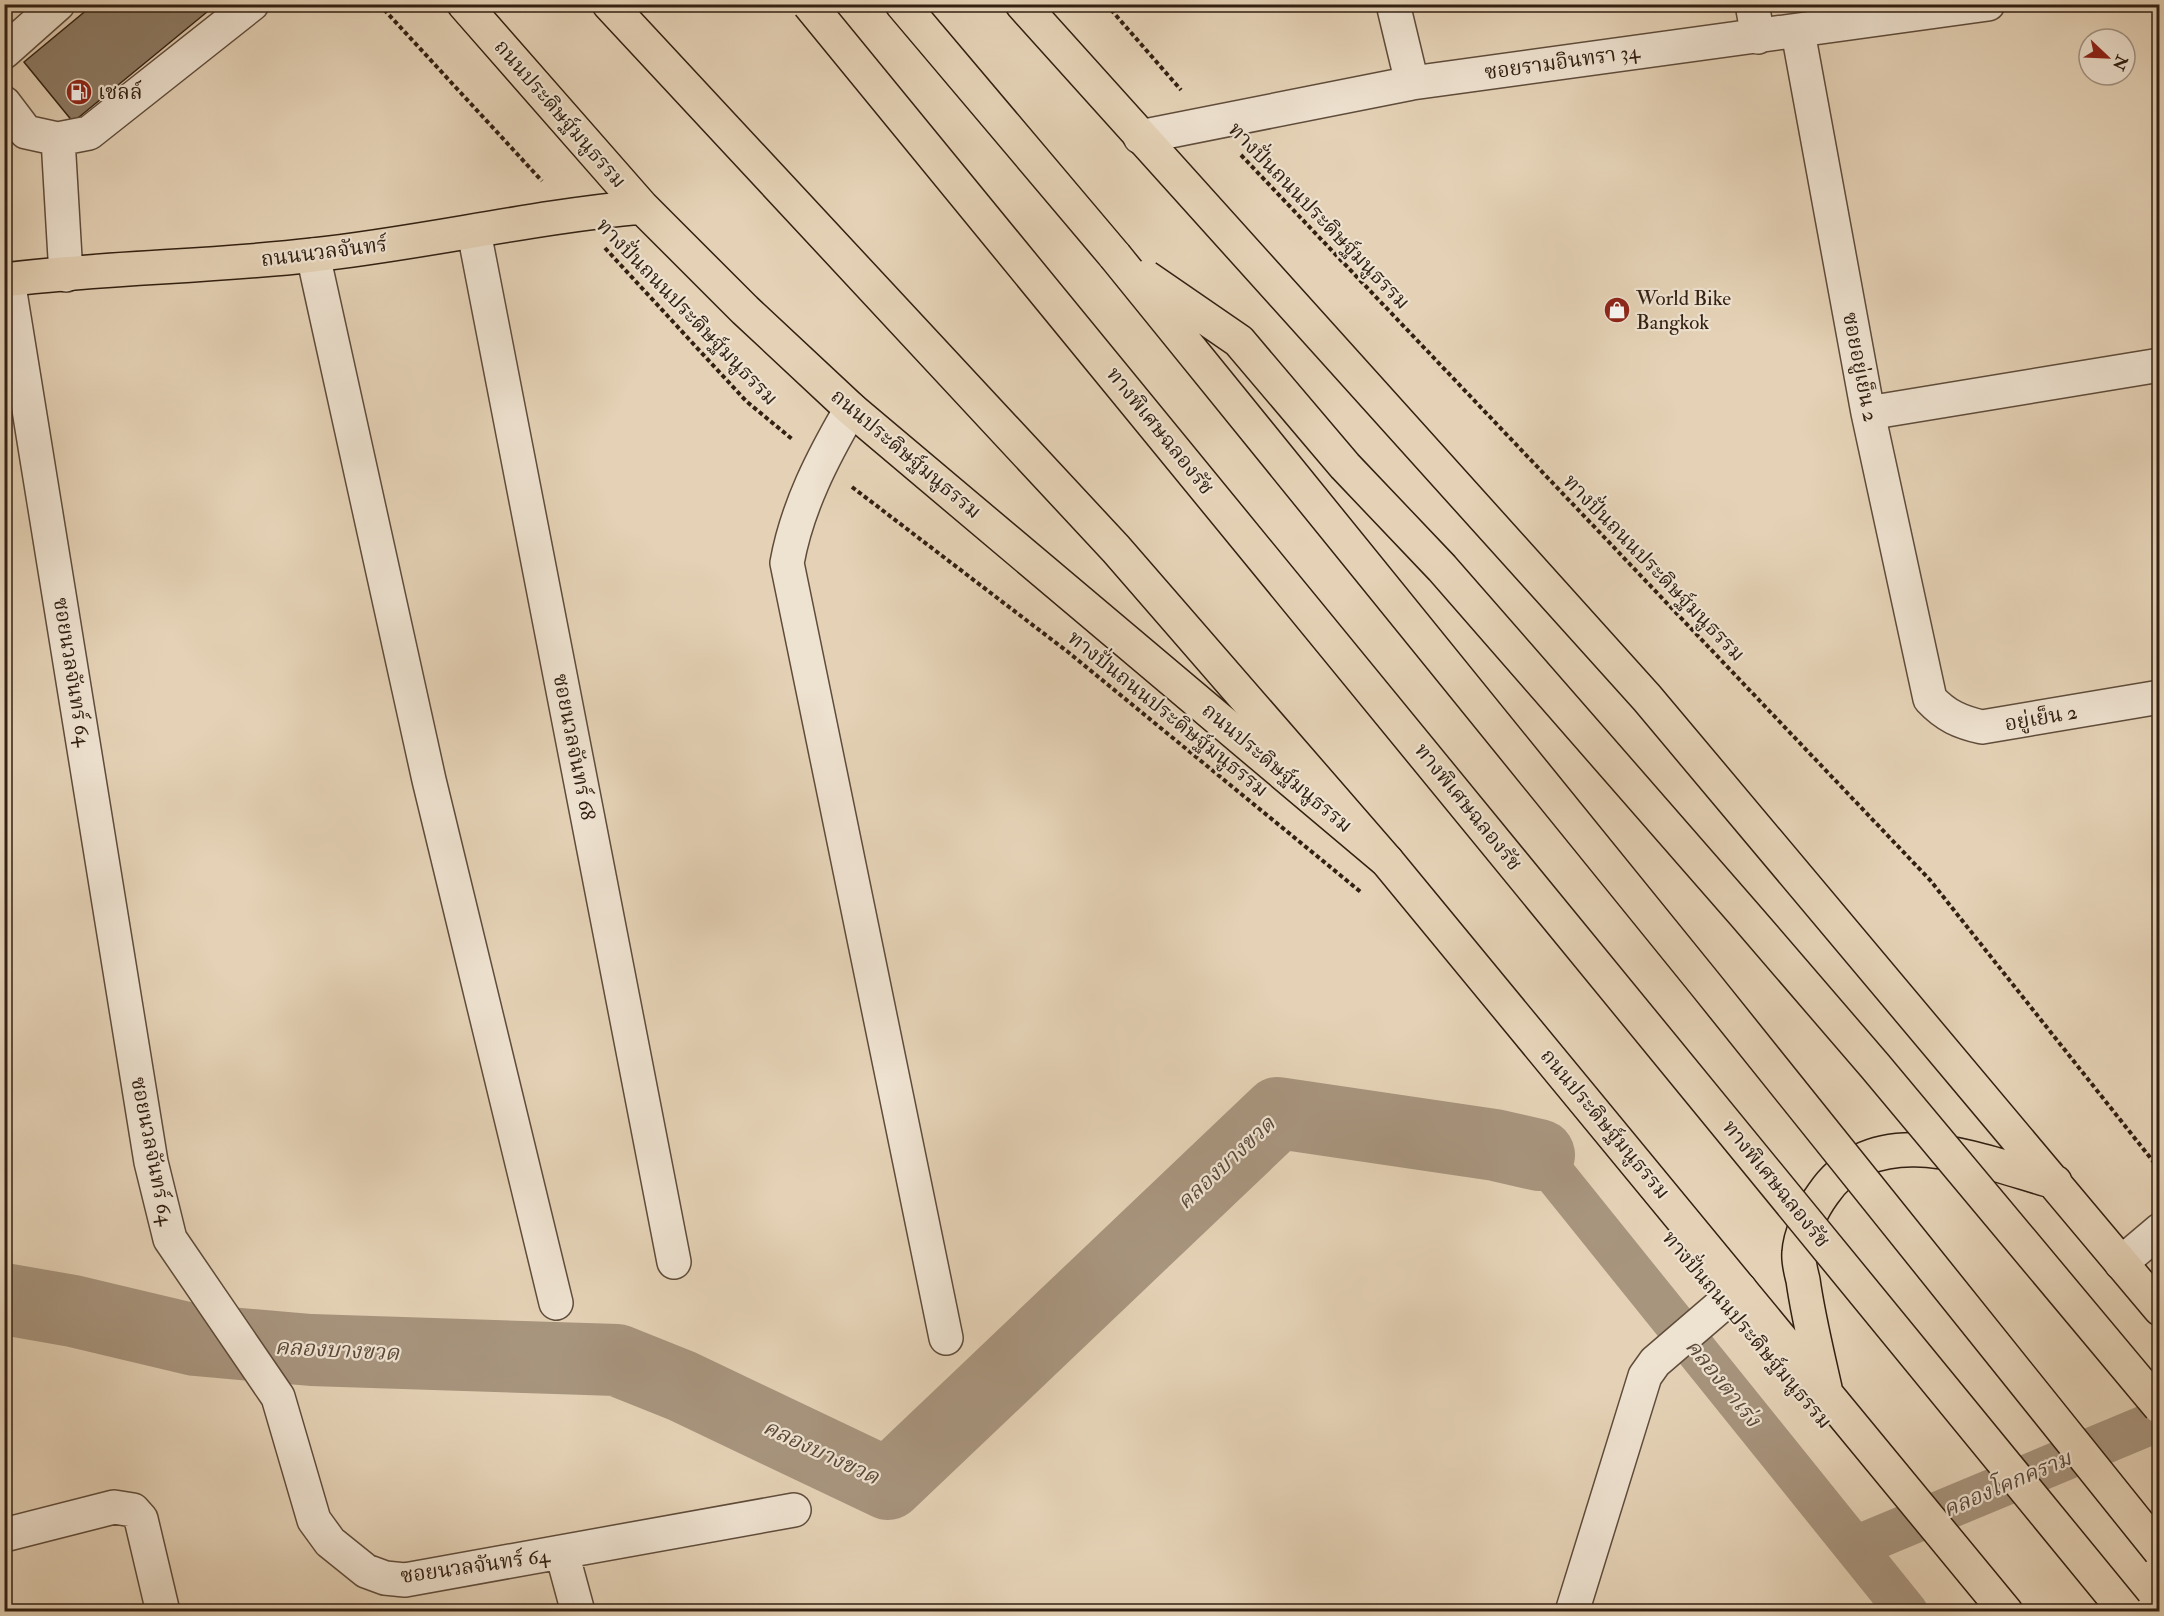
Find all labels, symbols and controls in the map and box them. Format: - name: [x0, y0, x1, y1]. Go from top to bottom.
- north arrow: [2077, 27, 2137, 87]
- street label: ถนนประดิษฐ์มนูธรรม: [488, 34, 632, 194]
- street label: ซอยรามอินทรา 34: [1483, 38, 1643, 86]
- text: N: [2108, 51, 2132, 74]
- fuel station icon: เชลล์: [64, 77, 94, 107]
- place label: เชลล์: [98, 79, 143, 106]
- street label: ทางปั่นถนนประดิษฐ์มนูธรรม: [1222, 114, 1418, 315]
- street label: ทางปั่นถนนประดิษฐ์มนูธรรม: [590, 210, 786, 411]
- street label: ถนนนวลจันทร์: [259, 231, 390, 273]
- place label: World Bike Bangkok: [1635, 285, 1731, 336]
- shop icon: World Bike Bangkok: [1602, 295, 1632, 325]
- street label: ซอยอยู่เย็น 2: [1836, 310, 1884, 424]
- street label: ทางพิเศษฉลองรัช: [1100, 362, 1220, 500]
- street label: ถนนประดิษฐ์มนูธรรม: [825, 383, 987, 525]
- street label: ทางปั่นถนนประดิษฐ์มนูธรรม: [1557, 466, 1753, 667]
- street label: ซอยนวลจันทร์ 64: [47, 596, 97, 750]
- street label: ทางปั่นถนนประดิษฐ์มนูธรรม: [1062, 622, 1276, 803]
- street label: ซอยนวลจันทร์ 68: [547, 671, 601, 823]
- street label: ถนนประดิษฐ์มนูธรรม: [1196, 697, 1358, 839]
- street label: อยู่เย็น 2: [2003, 698, 2079, 738]
- street label: ทางพิเศษฉลองรัช: [1408, 738, 1528, 876]
- street label: ถนนประดิษฐ์มนูธรรม: [1534, 1043, 1676, 1205]
- street label: ซอยนวลจันทร์ 64: [124, 1075, 180, 1229]
- water label: คลองบางขวด: [1171, 1110, 1282, 1216]
- street label: ทางพิเศษฉลองรัช: [1716, 1115, 1836, 1253]
- street label: ทางปั่นถนนประดิษฐ์มนูธรรม: [1656, 1223, 1840, 1435]
- water label: คลองบางขวด: [274, 1333, 401, 1367]
- water label: คลองตาเร่ง: [1679, 1333, 1768, 1433]
- water label: คลองบางขวด: [759, 1413, 884, 1491]
- water label: คลองโคกคราม: [1938, 1442, 2077, 1524]
- street label: ซอยนวลจันทร์ 64: [399, 1542, 553, 1590]

